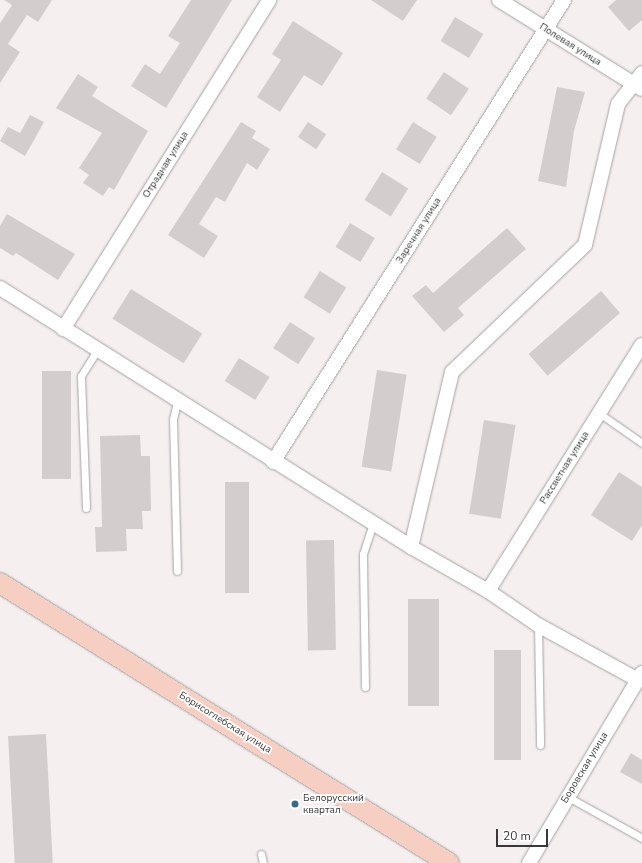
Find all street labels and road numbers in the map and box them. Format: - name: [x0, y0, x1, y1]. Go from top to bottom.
- street label: Полевая улица: [537, 21, 603, 69]
- street label: Отрадная улица: [141, 129, 191, 201]
- street label: Заречная улица: [394, 196, 444, 266]
- street label: Рассветная улица: [538, 429, 592, 507]
- street label: Борисоглебская улица: [177, 690, 273, 756]
- street label: Боровская улица: [559, 730, 611, 806]

